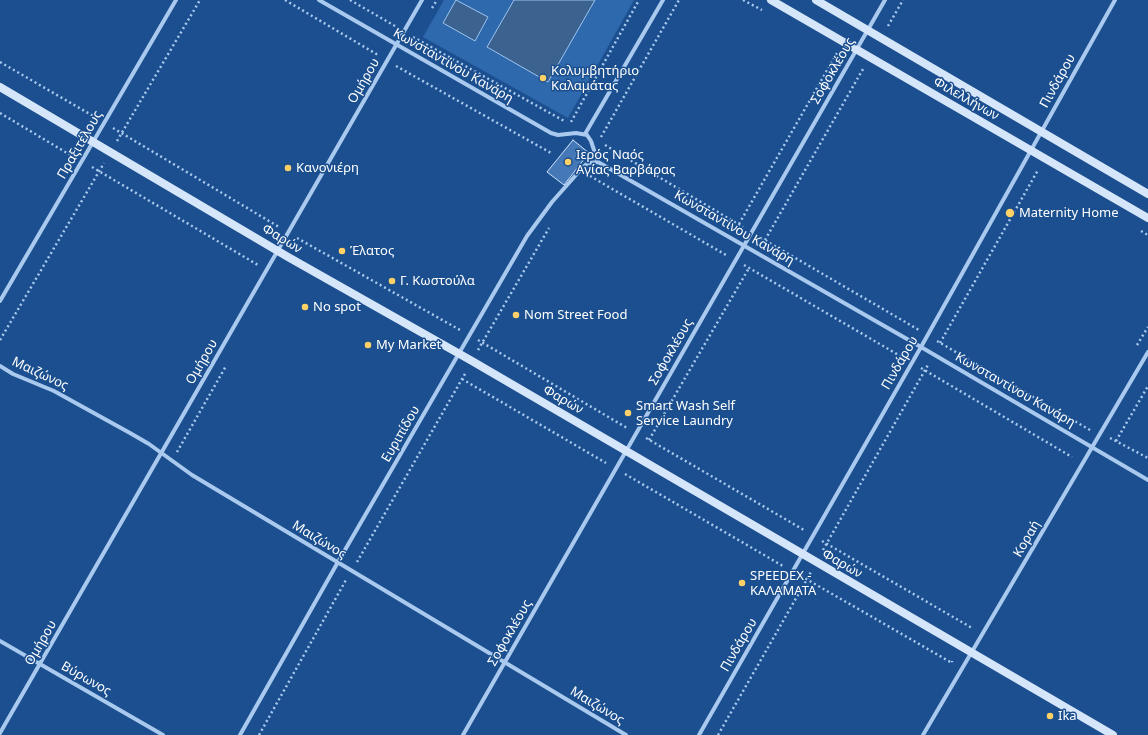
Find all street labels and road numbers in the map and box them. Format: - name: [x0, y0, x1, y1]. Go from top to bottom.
- street label: Κωνσταντίνου Κανάρη: [390, 25, 516, 107]
- street label: Σοφοκλέους: [808, 35, 858, 107]
- street label: Πινδάρου: [1037, 51, 1079, 111]
- street label: Ομήρου: [345, 56, 383, 106]
- street label: Φιλελλήνων: [931, 74, 1001, 124]
- street label: Πραξιτέλους: [54, 108, 106, 182]
- street label: Κωνσταντίνου Κανάρη: [671, 187, 797, 269]
- street label: Φαρών: [259, 221, 305, 257]
- street label: Σοφοκλέους: [646, 316, 696, 388]
- street label: Πινδάρου: [878, 333, 922, 393]
- street label: Ομήρου: [183, 337, 221, 387]
- street label: Κωνσταντίνου Κανάρη: [952, 349, 1078, 431]
- street label: Μαιζώνος: [9, 354, 71, 394]
- street label: Φαρών: [540, 382, 586, 418]
- street label: Ευριπίδου: [379, 403, 423, 465]
- street label: Μαιζώνος: [289, 518, 349, 562]
- street label: Κοραή: [1010, 518, 1044, 560]
- street label: Φαρών: [819, 546, 865, 582]
- street label: Σοφοκλέους: [485, 597, 535, 669]
- street label: Πινδάρου: [717, 615, 761, 675]
- street label: Ομήρου: [22, 618, 60, 668]
- street label: Βύρωνος: [58, 659, 114, 699]
- street label: Μαιζώνος: [567, 684, 627, 728]

